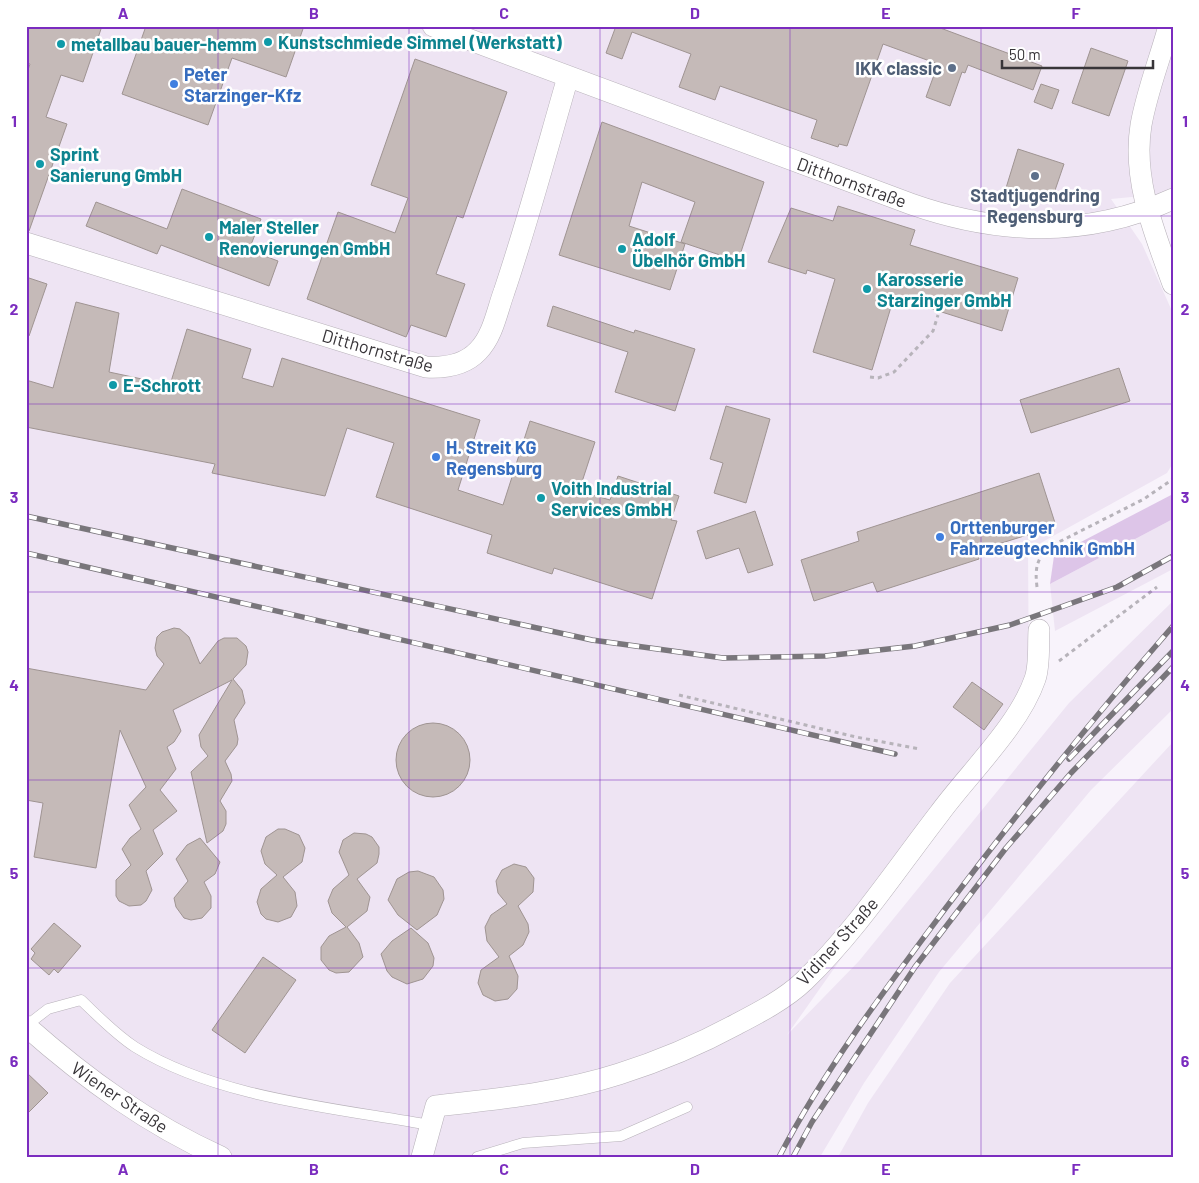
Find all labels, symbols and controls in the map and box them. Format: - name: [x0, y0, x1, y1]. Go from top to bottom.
- text: A: [118, 3, 129, 22]
- text: B: [309, 3, 319, 22]
- text: C: [499, 3, 509, 22]
- text: D: [690, 3, 700, 22]
- text: E: [881, 3, 891, 22]
- text: F: [1072, 3, 1081, 22]
- place label: Kunstschmiede Simmel (Werkstatt): [278, 31, 562, 53]
- place label: metallbau bauer-hemm: [71, 33, 257, 55]
- marker: Kunstschmiede Simmel (Werkstatt): [262, 36, 274, 48]
- marker: metallbau bauer-hemm: [55, 38, 67, 50]
- scale bar: [1002, 38, 1153, 70]
- text: 50 m: [1009, 45, 1041, 63]
- place label: IKK classic: [855, 57, 942, 79]
- marker: IKK classic: [946, 62, 958, 74]
- place label: Peter Starzinger-Kfz: [184, 63, 301, 106]
- marker: Peter Starzinger-Kfz: [168, 78, 180, 90]
- text: 1: [11, 111, 17, 130]
- text: 1: [1182, 111, 1188, 130]
- place label: Sprint Sanierung GmbH: [50, 143, 182, 186]
- street label: Ditthornstraße: [794, 152, 910, 212]
- marker: Sprint Sanierung GmbH: [34, 158, 46, 170]
- marker: Stadtjugendring Regensburg: [1029, 170, 1041, 182]
- place label: Stadtjugendring Regensburg: [970, 184, 1100, 227]
- place label: Maler Steller Renovierungen GmbH: [219, 216, 390, 259]
- place label: Adolf Übelhör GmbH: [632, 228, 745, 271]
- marker: Maler Steller Renovierungen GmbH: [203, 231, 215, 243]
- marker: Adolf Übelhör GmbH: [616, 243, 628, 255]
- place label: Karosserie Starzinger GmbH: [877, 268, 1012, 311]
- marker: Karosserie Starzinger GmbH: [861, 283, 873, 295]
- text: 2: [10, 299, 19, 318]
- text: 2: [1181, 299, 1190, 318]
- street label: Ditthornstraße: [320, 324, 436, 376]
- place label: E-Schrott: [123, 374, 201, 396]
- marker: E-Schrott: [107, 379, 119, 391]
- place label: H. Streit KG Regensburg: [446, 436, 542, 479]
- marker: H. Streit KG Regensburg: [430, 451, 442, 463]
- place label: Voith Industrial Services GmbH: [551, 477, 672, 520]
- text: 3: [10, 487, 18, 506]
- text: 3: [1181, 487, 1189, 506]
- marker: Voith Industrial Services GmbH: [535, 492, 547, 504]
- place label: Orttenburger Fahrzeugtechnik GmbH: [950, 516, 1135, 559]
- marker: Orttenburger Fahrzeugtechnik GmbH: [934, 531, 946, 543]
- text: 4: [9, 675, 19, 694]
- text: 4: [1180, 675, 1190, 694]
- text: 5: [10, 863, 19, 882]
- text: 5: [1181, 863, 1190, 882]
- street label: Vidiner Straße: [792, 892, 882, 990]
- text: 6: [10, 1051, 19, 1070]
- text: 6: [1181, 1051, 1190, 1070]
- street label: Wiener Straße: [68, 1057, 172, 1137]
- text: A: [118, 1159, 129, 1178]
- text: B: [309, 1159, 319, 1178]
- text: C: [499, 1159, 509, 1178]
- text: D: [690, 1159, 700, 1178]
- text: E: [881, 1159, 891, 1178]
- text: F: [1072, 1159, 1081, 1178]

